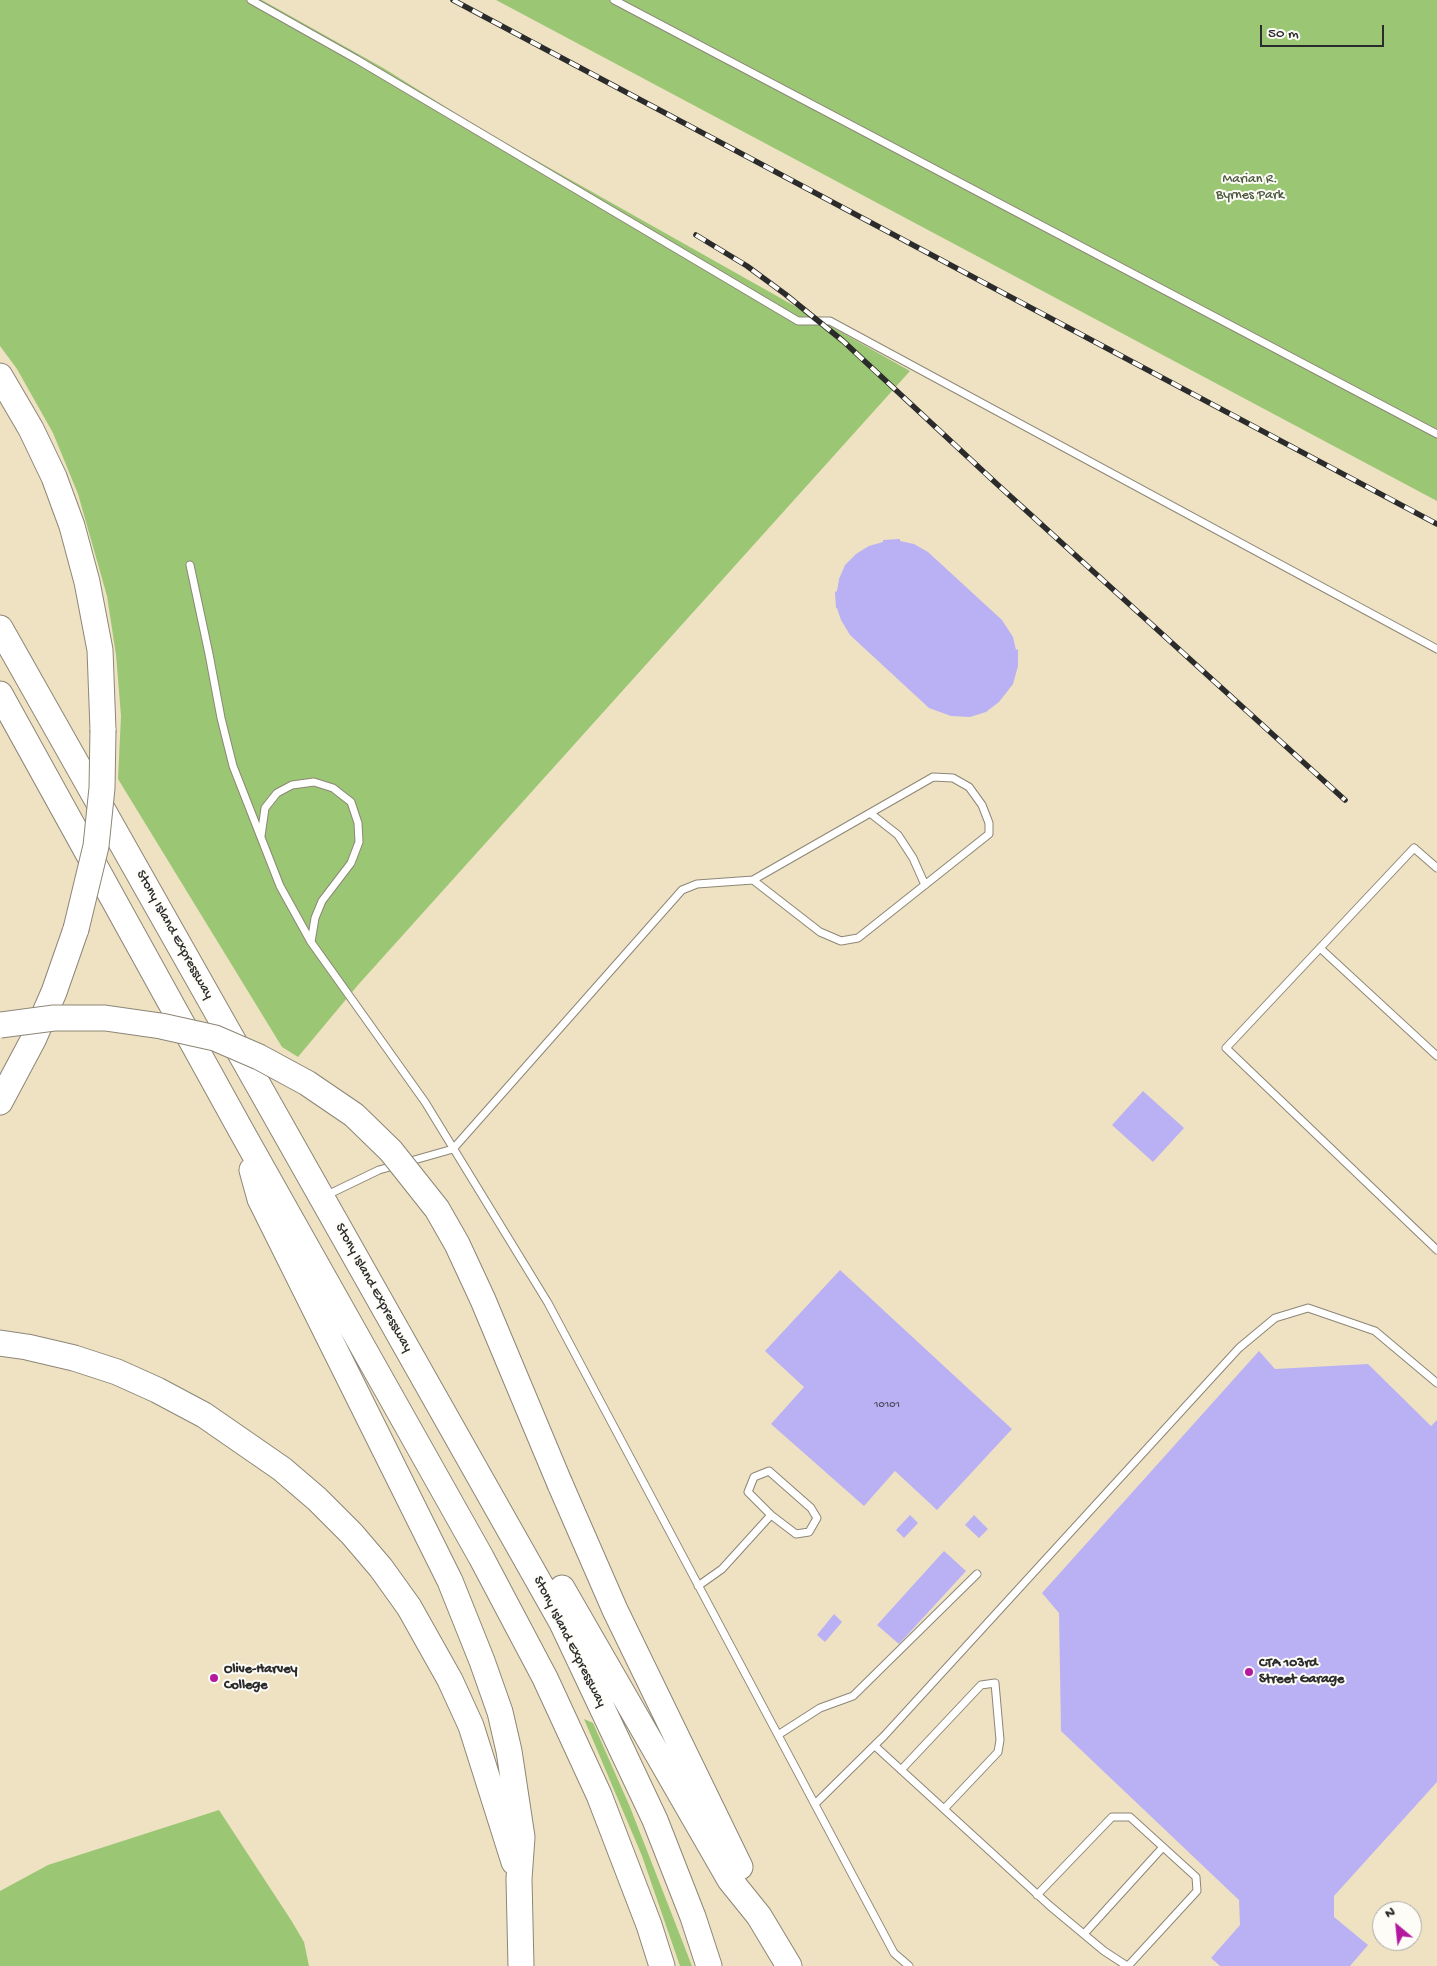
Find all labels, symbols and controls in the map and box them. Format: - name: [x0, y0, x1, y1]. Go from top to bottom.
- scale bar: [1262, 15, 1386, 47]
- text: 50 m: [1268, 25, 1299, 43]
- park label: Marian R. Byrnes Park: [1216, 172, 1284, 204]
- street label: Stony Island Expressway: [132, 868, 216, 1002]
- street label: Stony Island Expressway: [331, 1221, 415, 1355]
- house number: 10101: [874, 1398, 900, 1412]
- street label: Stony Island Expressway: [529, 1574, 609, 1710]
- place label: CTA 103rd Street Garage: [1259, 1656, 1344, 1688]
- place label: Olive-Harvey College: [224, 1662, 297, 1694]
- marker: CTA 103rd Street Garage: [1243, 1666, 1255, 1678]
- marker: Olive-Harvey College: [208, 1672, 220, 1684]
- north arrow: [1372, 1901, 1422, 1951]
- text: N: [1382, 1904, 1398, 1923]

